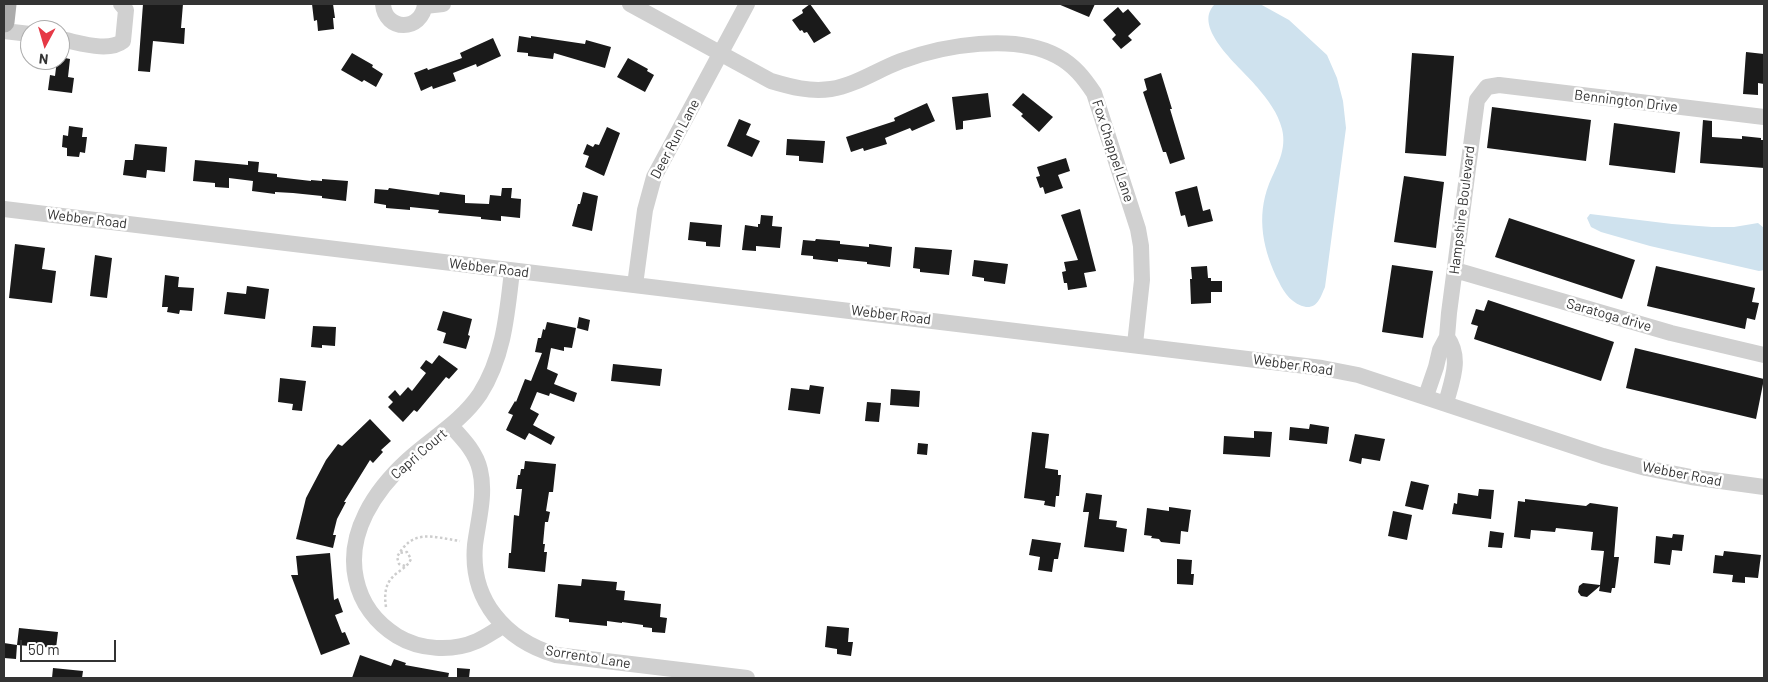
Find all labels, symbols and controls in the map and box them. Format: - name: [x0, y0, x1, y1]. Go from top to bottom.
- north arrow: [20, 20, 70, 70]
- text: N: [38, 50, 49, 68]
- street label: Bennington Drive: [1573, 86, 1679, 116]
- street label: Deer Run Lane: [647, 96, 703, 182]
- street label: Fox Chappel Lane: [1089, 98, 1137, 204]
- street label: Hampshire Boulevard: [1446, 145, 1478, 275]
- street label: Webber Road: [46, 206, 128, 232]
- street label: Webber Road: [448, 255, 530, 281]
- street label: Saratoga drive: [1565, 295, 1653, 335]
- street label: Webber Road: [850, 302, 932, 328]
- street label: Webber Road: [1252, 351, 1334, 379]
- street label: Capri Court: [388, 425, 450, 483]
- street label: Webber Road: [1641, 458, 1723, 490]
- scale bar: [22, 630, 119, 662]
- text: 50 m: [28, 640, 60, 658]
- street label: Sorrento Lane: [544, 642, 632, 672]

